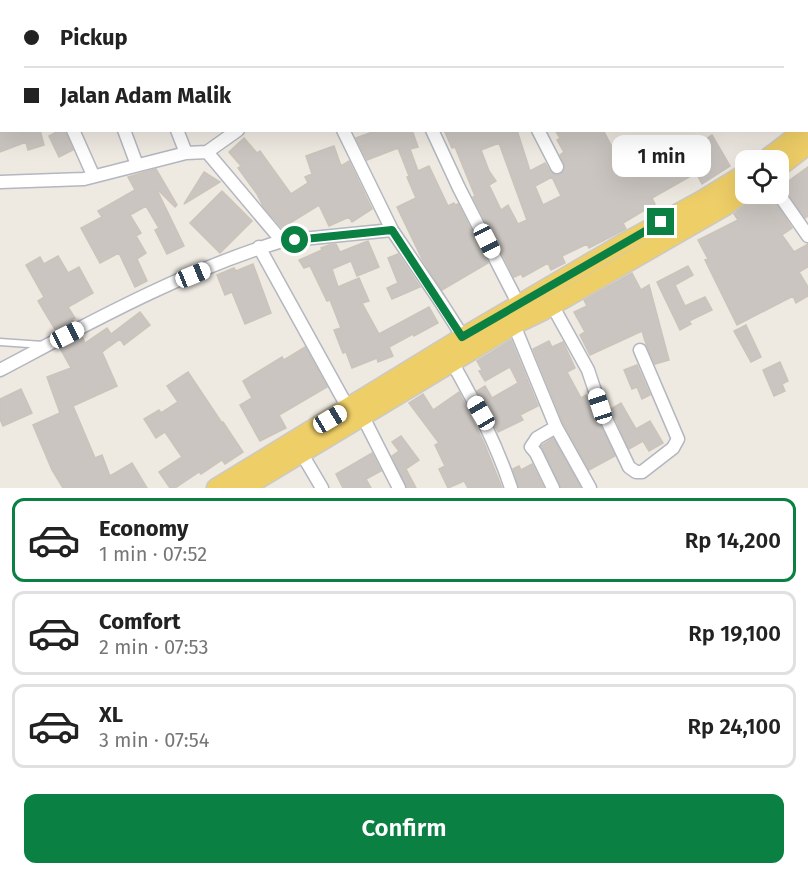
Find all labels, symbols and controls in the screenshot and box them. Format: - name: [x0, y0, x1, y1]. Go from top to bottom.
- text: Pickup: [60, 24, 128, 51]
- text: Jalan Adam Malik: [60, 82, 231, 109]
- callout: 1 min: [612, 135, 710, 177]
- text: 1 min: [637, 144, 686, 168]
- map controls: [735, 150, 789, 204]
- button: locate: [735, 150, 789, 204]
- route end: [647, 208, 674, 235]
- car: [471, 221, 503, 261]
- route start: [281, 226, 308, 253]
- car: [173, 260, 213, 290]
- car: [47, 319, 87, 351]
- car: [586, 386, 614, 426]
- car: [464, 393, 498, 433]
- car: [310, 402, 350, 436]
- icon: car: [27, 513, 81, 567]
- text: Economy: [99, 515, 188, 542]
- text: Rp 14,200: [685, 527, 781, 554]
- text: 1 min · 07:52: [99, 542, 207, 566]
- icon: car: [27, 606, 81, 660]
- text: Comfort: [99, 608, 180, 635]
- text: Rp 19,100: [688, 620, 781, 647]
- text: 2 min · 07:53: [99, 635, 208, 659]
- icon: car: [27, 699, 81, 753]
- text: XL: [99, 701, 123, 728]
- text: Rp 24,100: [688, 713, 781, 740]
- text: 3 min · 07:54: [99, 728, 209, 752]
- button: Confirm: [24, 794, 784, 863]

